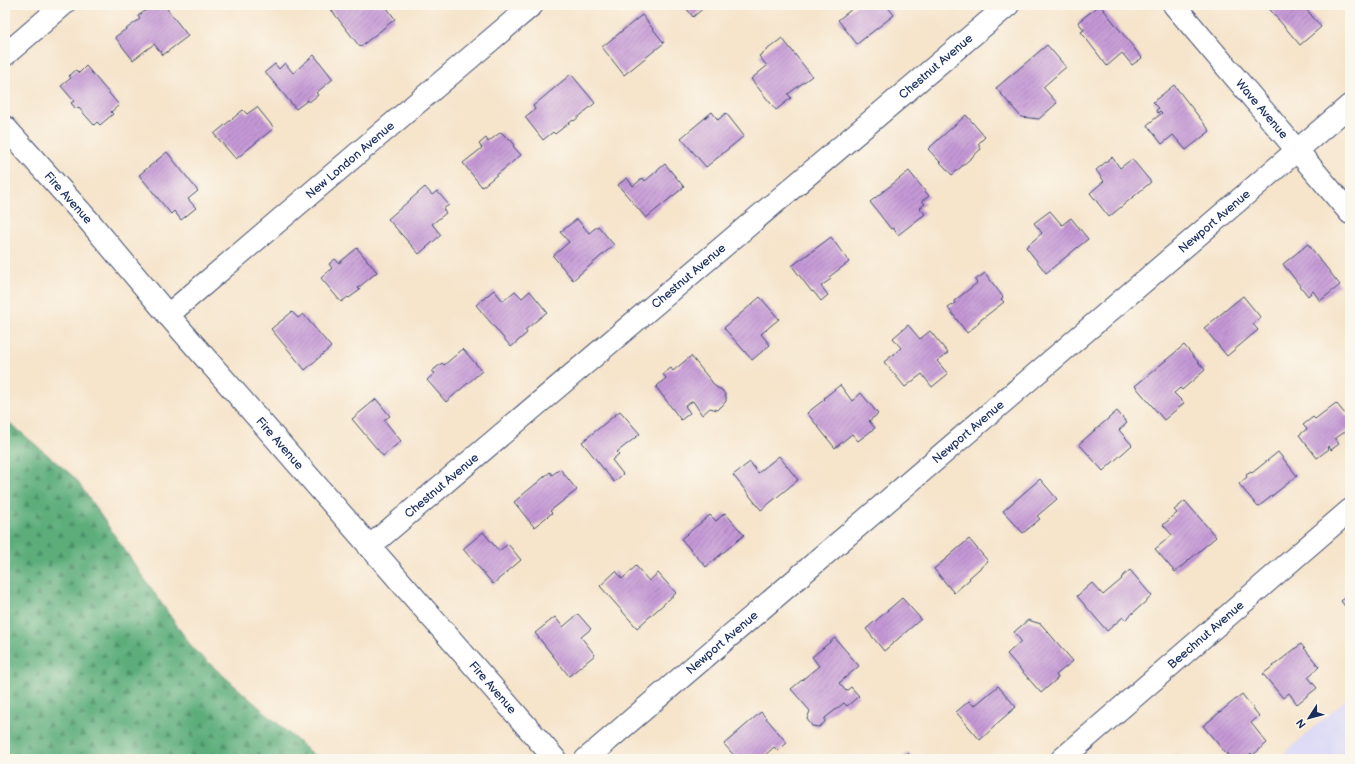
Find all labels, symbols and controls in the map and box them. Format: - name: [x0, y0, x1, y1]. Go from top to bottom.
- street label: Chestnut Avenue: [895, 31, 976, 102]
- street label: Wave Avenue: [1232, 76, 1291, 142]
- street label: New London Avenue: [303, 118, 397, 202]
- street label: Fire Avenue: [41, 169, 95, 227]
- street label: Newport Avenue: [1175, 186, 1253, 256]
- street label: Chestnut Avenue: [648, 240, 729, 312]
- street label: Newport Avenue: [929, 397, 1007, 467]
- street label: Fire Avenue: [253, 414, 307, 473]
- street label: Chestnut Avenue: [401, 450, 482, 521]
- street label: Beechnut Avenue: [1164, 598, 1247, 672]
- street label: Newport Avenue: [683, 608, 761, 677]
- street label: Fire Avenue: [466, 658, 520, 717]
- north arrow: [1289, 698, 1329, 738]
- text: N: [1294, 716, 1309, 731]

